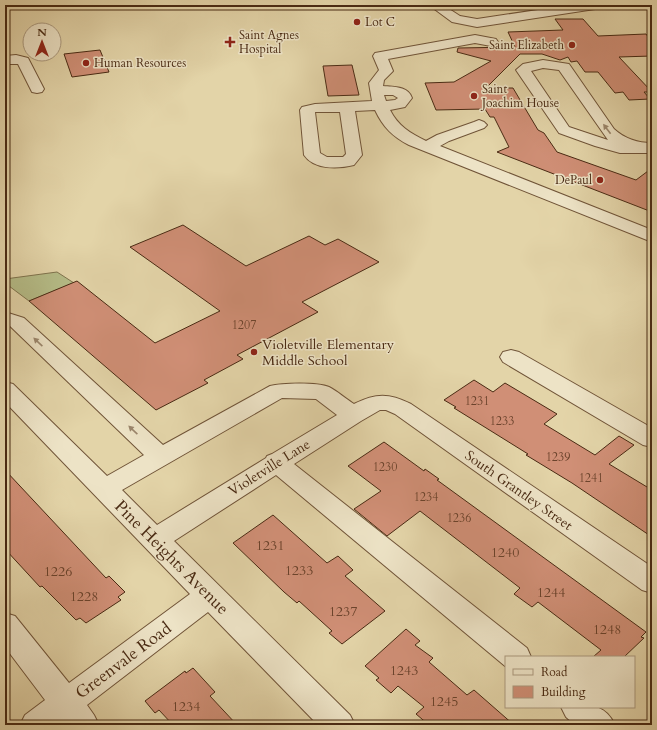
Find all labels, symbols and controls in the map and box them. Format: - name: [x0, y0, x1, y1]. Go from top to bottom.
- place label: Lot C: [365, 14, 395, 30]
- marker: Lot C: [352, 17, 362, 27]
- north arrow: [22, 22, 62, 62]
- text: N: [37, 25, 47, 40]
- place label: Saint Agnes Hospital: [239, 27, 299, 57]
- marker: Saint Agnes Hospital: [224, 36, 236, 48]
- place label: Saint Elizabeth: [489, 37, 564, 53]
- marker: Saint Elizabeth: [567, 40, 577, 50]
- place label: Human Resources: [94, 55, 186, 71]
- marker: Human Resources: [81, 58, 91, 68]
- place label: Saint Joachim House: [480, 81, 559, 111]
- marker: Saint Joachim House: [469, 91, 479, 101]
- one-way arrow: [603, 124, 611, 134]
- place label: DePaul: [555, 172, 592, 188]
- marker: DePaul: [595, 175, 605, 185]
- house number: 1207: [232, 317, 256, 333]
- place label: Violetville Elementary Middle School: [262, 335, 395, 370]
- one-way arrow: [33, 337, 43, 346]
- marker: Violetville Elementary Middle School: [249, 347, 259, 357]
- house number: 1231: [465, 393, 489, 409]
- house number: 1233: [490, 413, 514, 429]
- one-way arrow: [128, 426, 138, 435]
- street label: Violetville Lane: [225, 435, 314, 500]
- street label: South Grantley Street: [461, 446, 577, 535]
- house number: 1239: [546, 449, 570, 465]
- house number: 1230: [373, 459, 397, 475]
- house number: 1241: [579, 470, 603, 486]
- house number: 1234: [414, 489, 438, 505]
- street label: Pine Heights Avenue: [109, 495, 234, 620]
- house number: 1236: [447, 510, 471, 526]
- house number: 1231: [256, 536, 284, 555]
- house number: 1240: [491, 543, 519, 562]
- house number: 1233: [285, 561, 313, 580]
- house number: 1226: [44, 562, 72, 581]
- house number: 1244: [537, 583, 565, 602]
- house number: 1228: [70, 587, 98, 606]
- house number: 1237: [329, 602, 357, 621]
- street label: Greenvale Road: [71, 617, 176, 704]
- house number: 1248: [593, 620, 621, 639]
- legend: [505, 656, 635, 708]
- house number: 1243: [390, 661, 418, 680]
- text: Road: [541, 664, 568, 680]
- text: Building: [541, 684, 586, 700]
- house number: 1245: [430, 692, 458, 711]
- house number: 1234: [172, 697, 200, 716]

